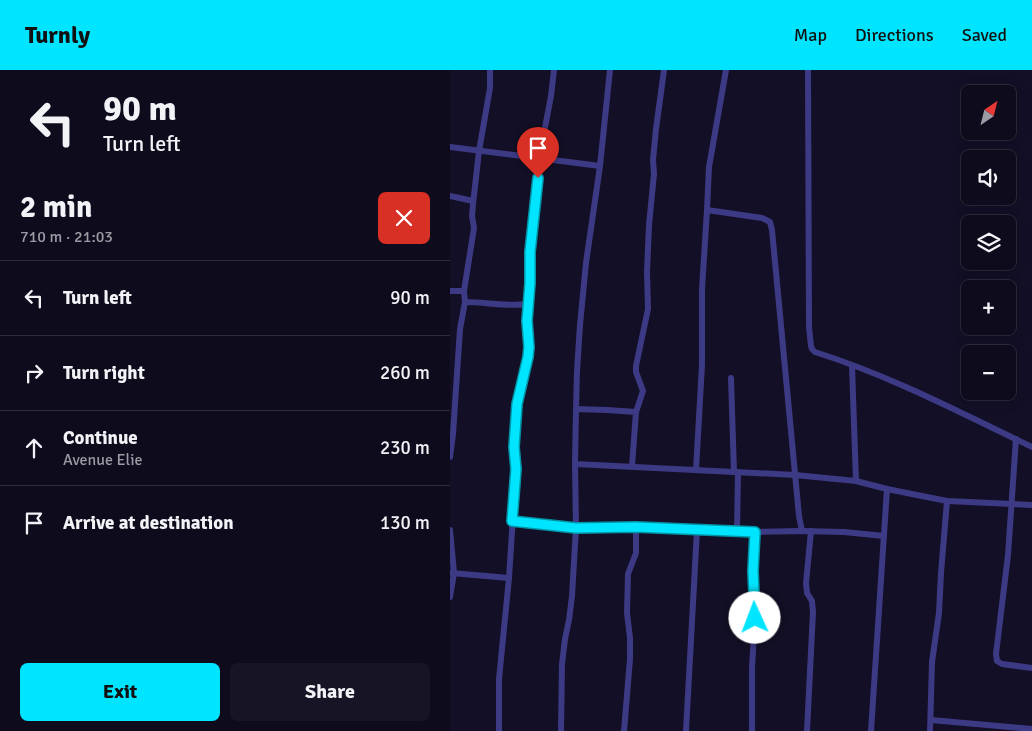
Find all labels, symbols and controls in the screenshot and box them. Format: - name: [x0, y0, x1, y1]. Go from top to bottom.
- text: Turnly: [25, 20, 90, 50]
- text: Map: [794, 24, 827, 46]
- text: Directions: [855, 24, 934, 46]
- text: Saved: [962, 24, 1007, 46]
- north arrow: [961, 85, 1016, 140]
- map controls: [961, 85, 1016, 400]
- text: 90 m: [103, 87, 177, 130]
- icon: left: [20, 90, 85, 155]
- pin: [517, 127, 559, 178]
- text: Turn left: [103, 130, 181, 157]
- icon: arrive: [524, 134, 552, 162]
- button: sound: [961, 150, 1016, 205]
- text: 2 min: [20, 189, 92, 226]
- button: close: [378, 192, 430, 244]
- button: layers: [961, 215, 1016, 270]
- text: 710 m · 21:03: [20, 227, 113, 247]
- button: +: [961, 280, 1016, 335]
- icon: left: [20, 284, 48, 312]
- text: Turn left: [63, 286, 132, 310]
- text: 90 m: [390, 286, 430, 310]
- button: −: [961, 345, 1016, 400]
- icon: right: [20, 359, 48, 387]
- text: Turn right: [63, 361, 145, 385]
- text: 260 m: [380, 361, 430, 385]
- text: Continue: [63, 426, 138, 450]
- icon: ahead: [20, 434, 48, 462]
- text: 230 m: [380, 436, 430, 460]
- text: Avenue Elie: [63, 450, 143, 470]
- icon: arrive: [20, 509, 48, 537]
- text: Arrive at destination: [63, 511, 234, 535]
- text: 130 m: [380, 511, 430, 535]
- position arrow: [728, 591, 780, 643]
- button: Exit: [20, 663, 220, 721]
- button: Share: [230, 663, 430, 721]

